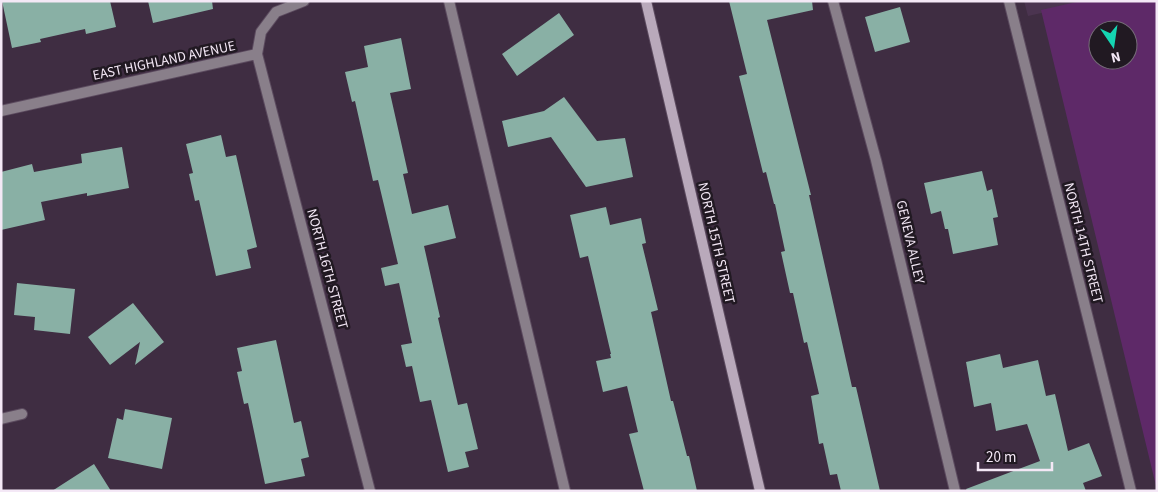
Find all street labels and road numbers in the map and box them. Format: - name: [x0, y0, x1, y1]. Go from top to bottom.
- street label: EAST HIGHLAND AVENUE: [91, 36, 237, 86]
- street label: NORTH 15TH STREET: [692, 180, 740, 306]
- street label: NORTH 14TH STREET: [1058, 180, 1108, 306]
- street label: GENEVA ALLEY: [891, 198, 929, 286]
- street label: NORTH 16TH STREET: [301, 207, 353, 332]

